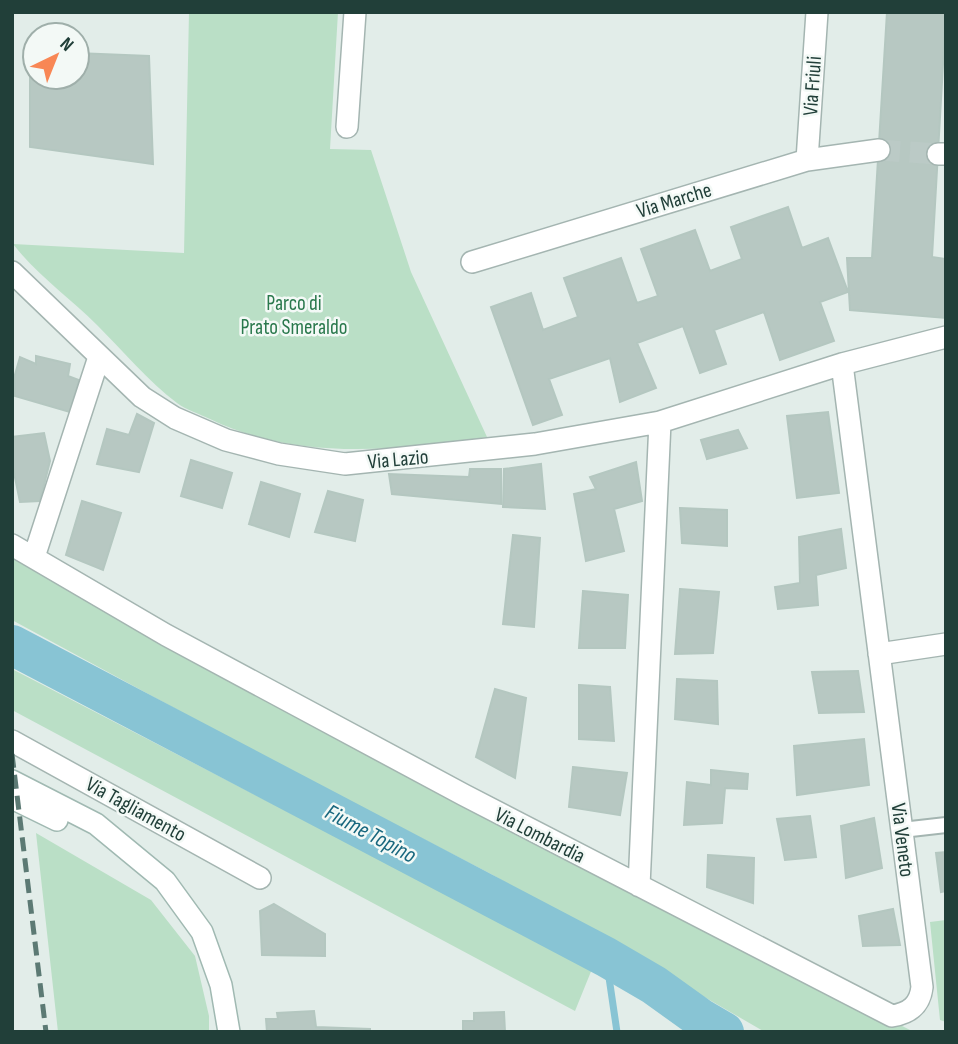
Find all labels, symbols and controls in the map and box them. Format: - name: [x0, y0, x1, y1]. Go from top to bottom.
- north arrow: [21, 21, 91, 91]
- text: N: [55, 33, 78, 57]
- street label: Via Friuli: [798, 55, 827, 117]
- street label: Via Marche: [634, 177, 715, 224]
- park label: Parco di Prato Smeraldo: [241, 291, 348, 340]
- street label: Via Lazio: [367, 444, 429, 475]
- street label: Via Tagliamento: [81, 772, 190, 847]
- water label: Fiume Topino: [320, 798, 421, 870]
- street label: Via Lombardia: [491, 802, 589, 869]
- street label: Via Veneto: [886, 802, 919, 878]

